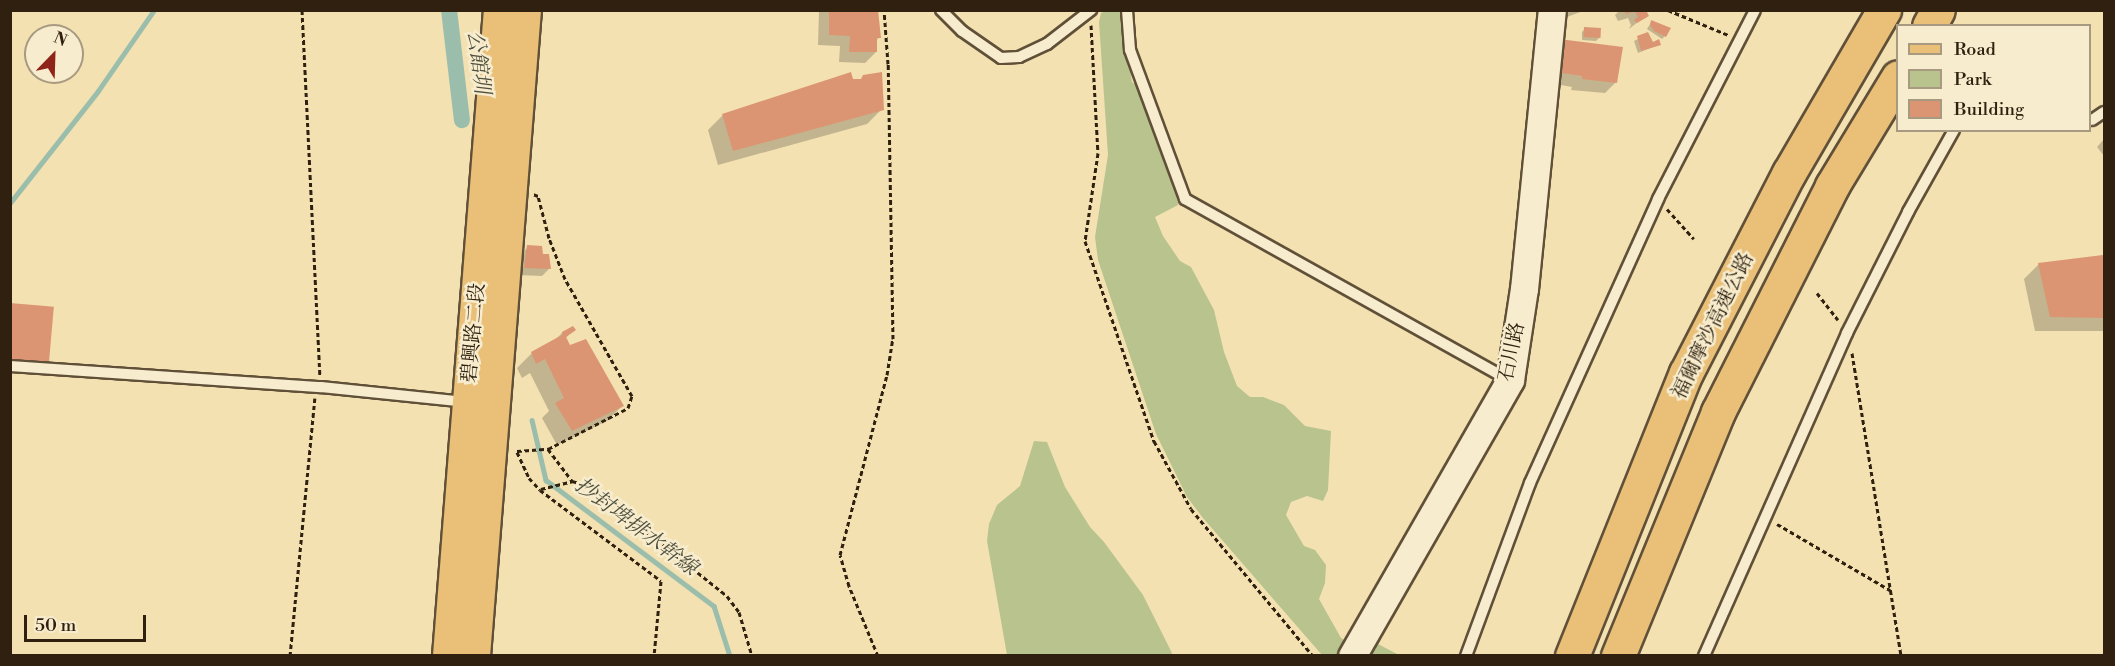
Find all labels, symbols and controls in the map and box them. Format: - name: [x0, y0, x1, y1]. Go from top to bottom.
- north arrow: [24, 24, 84, 84]
- legend: [1896, 24, 2091, 132]
- text: N: [51, 28, 70, 51]
- water label: 公館圳: [462, 29, 494, 95]
- text: Road: [1954, 38, 1996, 61]
- text: Park: [1954, 68, 1991, 91]
- text: Building: [1954, 98, 2024, 121]
- street label: 福爾摩沙高速公路: [1667, 249, 1759, 403]
- street label: 碧興路二段: [458, 282, 490, 384]
- street label: 石川路: [1494, 320, 1530, 384]
- water label: 抄封埤排水幹線: [570, 473, 702, 581]
- scale bar: [27, 603, 148, 641]
- text: 50 m: [35, 614, 76, 637]

